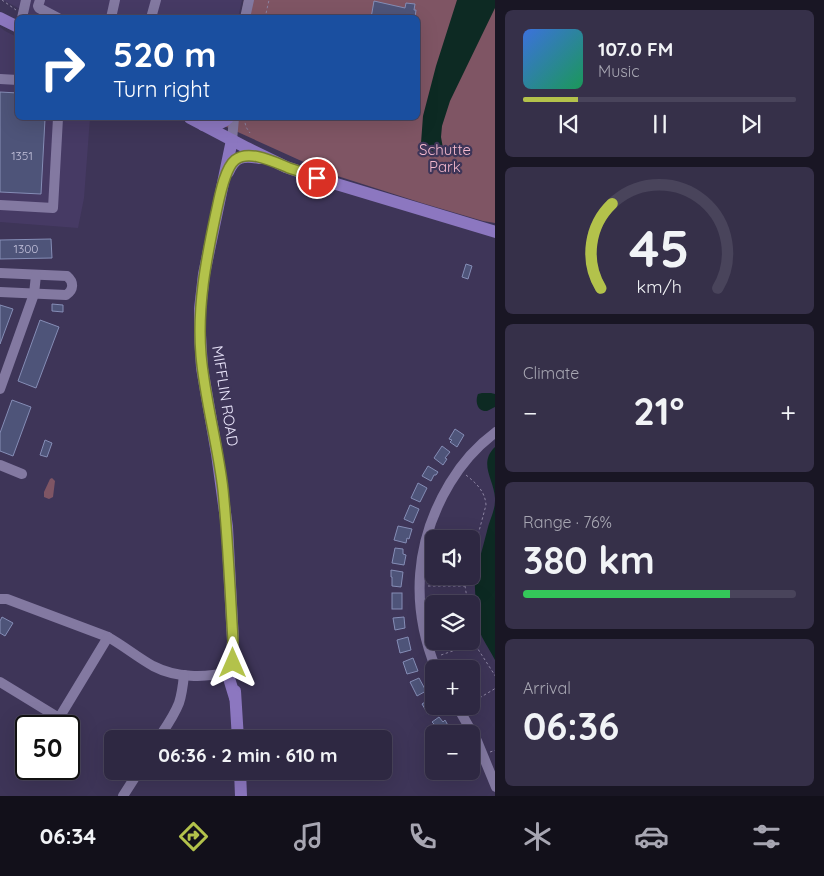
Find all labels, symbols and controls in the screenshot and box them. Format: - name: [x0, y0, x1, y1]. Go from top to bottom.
- text: 520 m: [113, 32, 217, 76]
- icon: right: [30, 35, 95, 100]
- text: 107.0 FM: [598, 37, 673, 61]
- text: Music: [598, 61, 640, 81]
- text: Turn right: [113, 75, 210, 103]
- icon: previous: [555, 110, 583, 138]
- icon: pause: [646, 110, 674, 138]
- icon: next: [737, 110, 765, 138]
- park label: Schutte Park: [419, 140, 471, 176]
- house number: 1351: [11, 148, 33, 163]
- pin: [296, 157, 338, 199]
- icon: arrive: [303, 164, 331, 192]
- text: 45: [629, 215, 690, 280]
- house number: 1300: [13, 241, 39, 256]
- text: km/h: [637, 275, 682, 297]
- street label: MIFFLIN ROAD: [208, 344, 243, 448]
- text: Climate: [523, 363, 579, 383]
- text: 21°: [633, 387, 685, 435]
- text: −: [523, 395, 538, 430]
- text: +: [780, 395, 796, 430]
- text: Range · 76%: [523, 512, 612, 532]
- map controls: [425, 530, 480, 780]
- button: sound: [425, 530, 480, 585]
- text: 380 km: [523, 536, 655, 584]
- button: layers: [425, 595, 480, 650]
- position arrow: [206, 636, 258, 688]
- button: +: [425, 660, 480, 715]
- text: Arrival: [523, 678, 571, 698]
- text: 06:36: [523, 702, 619, 750]
- speed limit sign: 50: [15, 715, 80, 780]
- button: −: [425, 725, 480, 780]
- text: 06:36 · 2 min · 610 m: [158, 743, 338, 767]
- icon: directions: [176, 819, 211, 854]
- icon: music: [291, 819, 326, 854]
- icon: phone: [405, 819, 440, 854]
- icon: climate: [520, 819, 555, 854]
- icon: car: [634, 819, 669, 854]
- icon: filters: [749, 819, 784, 854]
- text: 06:34: [40, 822, 96, 850]

